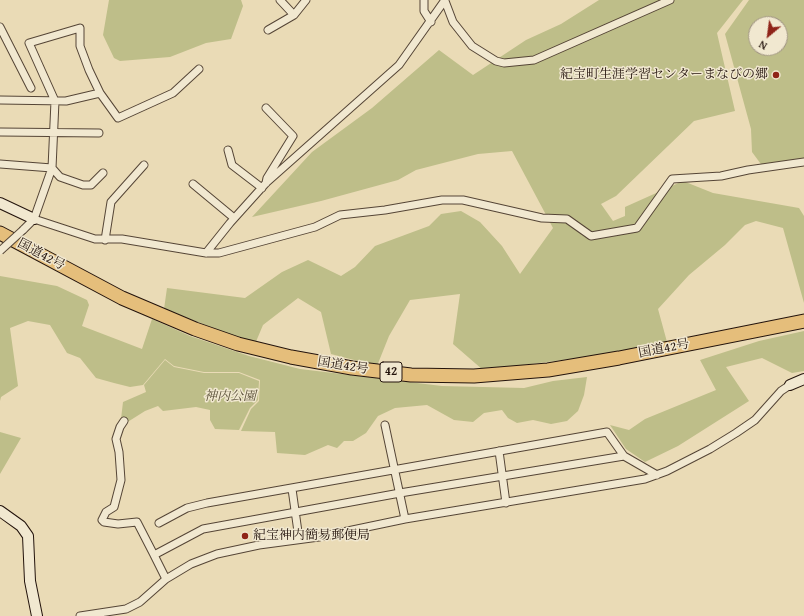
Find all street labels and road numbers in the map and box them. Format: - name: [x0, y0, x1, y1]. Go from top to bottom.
- street label: 国道42号: [15, 236, 67, 274]
- street label: 国道42号: [637, 336, 691, 362]
- street label: 国道42号: [316, 354, 370, 378]
- road number: 42: [380, 362, 402, 382]

